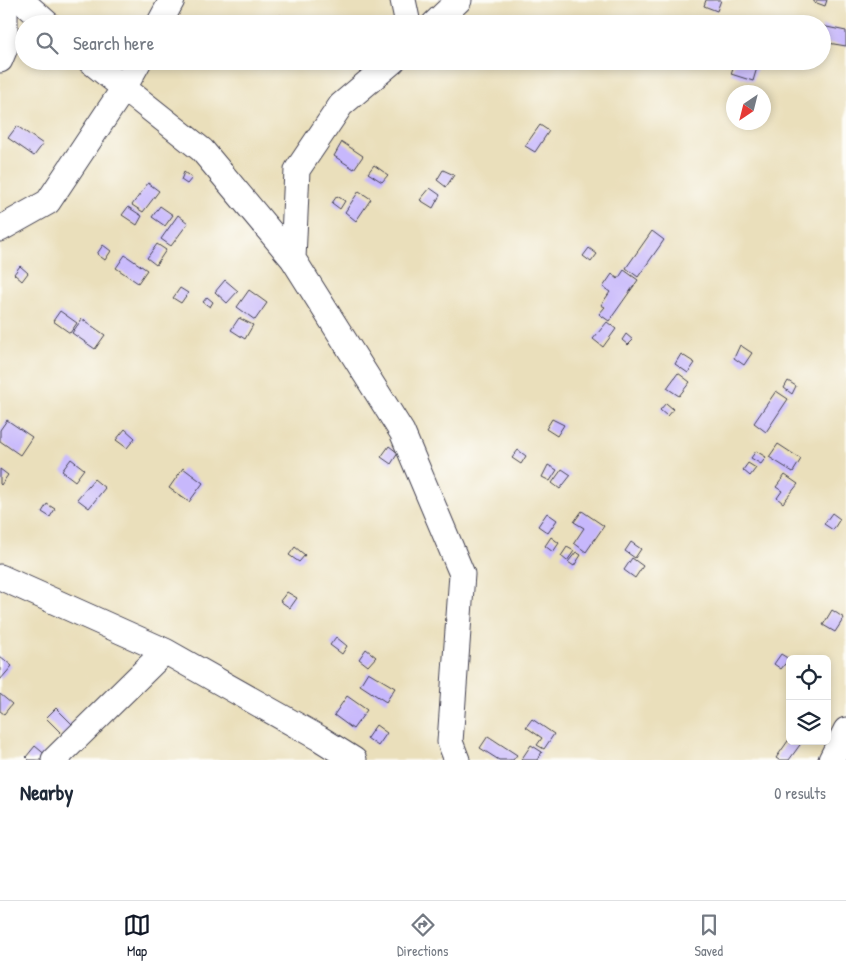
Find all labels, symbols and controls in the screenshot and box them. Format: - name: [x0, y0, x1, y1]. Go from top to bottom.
- search box: [15, 15, 831, 70]
- icon: search: [33, 29, 61, 57]
- text: Search here: [73, 30, 154, 56]
- north arrow: [726, 85, 771, 130]
- map controls: [786, 655, 831, 745]
- button: locate: [786, 655, 831, 700]
- button: layers: [786, 700, 831, 745]
- text: Nearby: [20, 778, 73, 807]
- text: 0 results: [774, 782, 826, 804]
- tab: Map: [123, 911, 151, 960]
- tab: Directions: [397, 911, 448, 960]
- tab: Saved: [694, 911, 723, 960]

